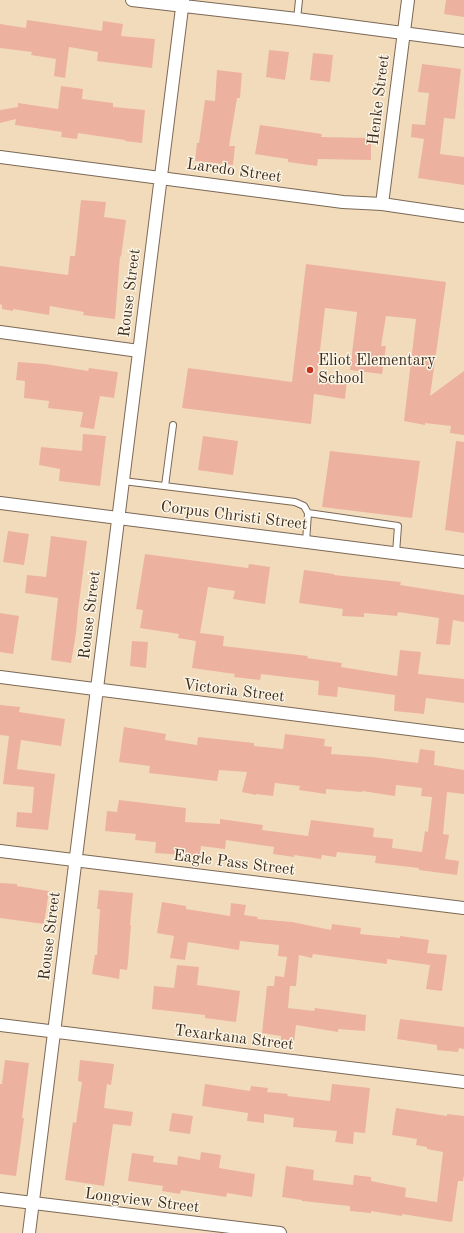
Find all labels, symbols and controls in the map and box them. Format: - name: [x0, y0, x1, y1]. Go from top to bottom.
- street label: Henke Street: [364, 54, 394, 146]
- street label: Laredo Street: [185, 155, 283, 187]
- street label: Rouse Street: [115, 248, 145, 338]
- place label: Eliot Elementary School: [318, 351, 436, 389]
- marker: Eliot Elementary School: [305, 365, 315, 375]
- street label: Corpus Christi Street: [160, 497, 308, 535]
- street label: Rouse Street: [75, 570, 105, 660]
- street label: Victoria Street: [182, 675, 286, 707]
- street label: Eagle Pass Street: [172, 846, 296, 880]
- street label: Rouse Street: [35, 891, 65, 981]
- street label: Texarkana Street: [173, 1021, 295, 1055]
- street label: Longview Street: [84, 1184, 200, 1218]

